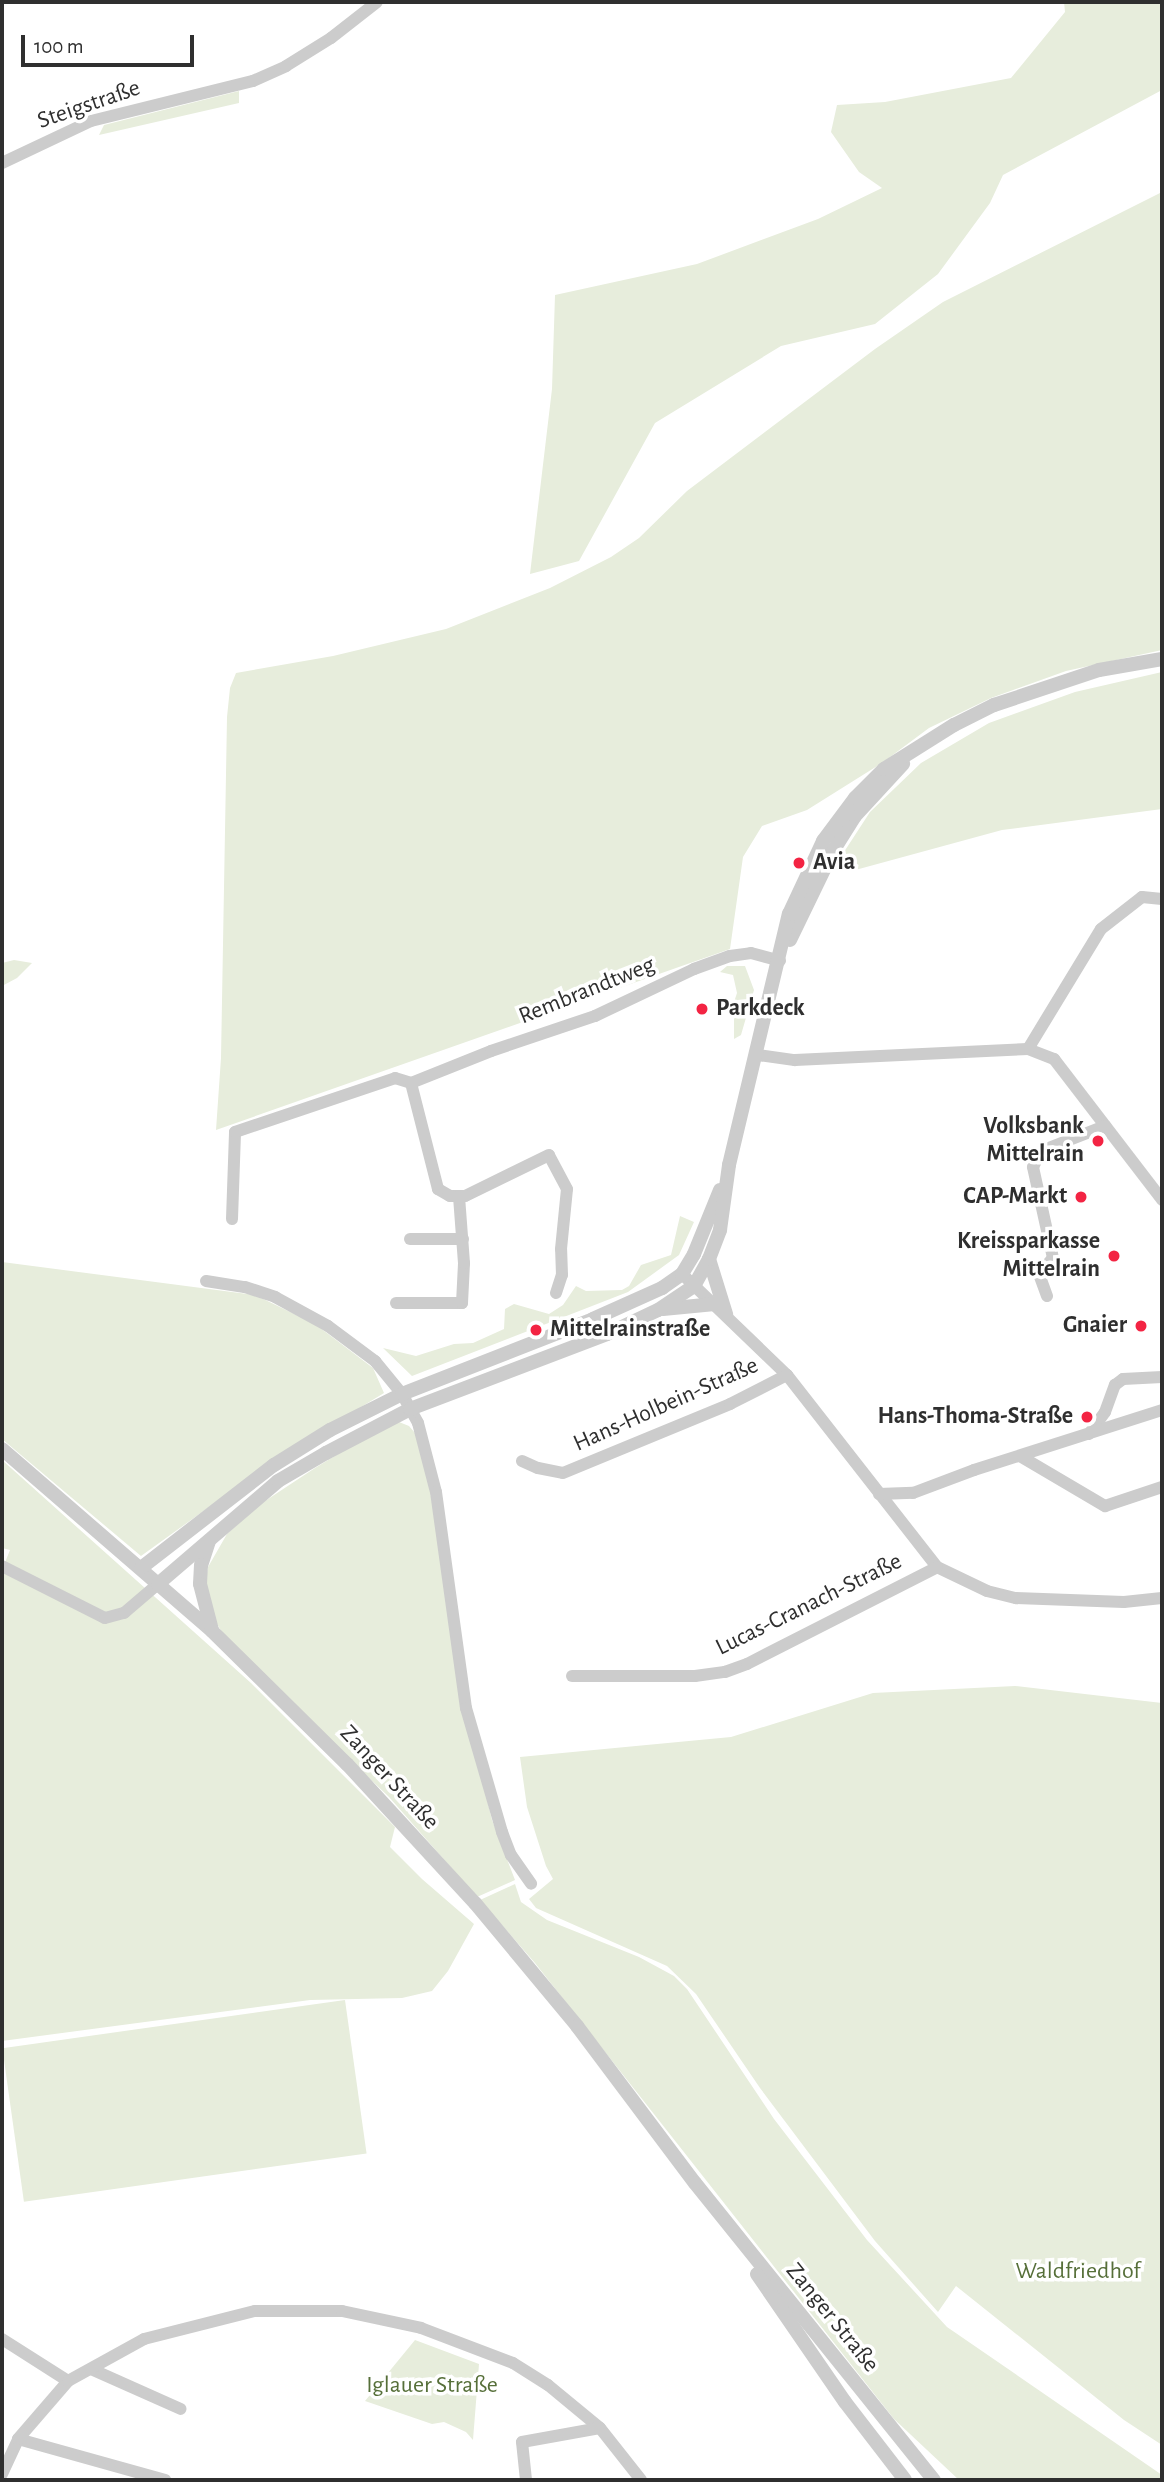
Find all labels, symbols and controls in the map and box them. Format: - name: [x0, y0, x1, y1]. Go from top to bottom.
- scale bar: [24, 21, 198, 65]
- text: 100 m: [34, 36, 84, 57]
- street label: Steigstraße: [34, 74, 144, 136]
- place label: Avia: [813, 849, 855, 877]
- marker: Avia: [791, 855, 807, 871]
- street label: Rembrandtweg: [515, 951, 659, 1031]
- place label: Parkdeck: [716, 995, 805, 1023]
- marker: Parkdeck: [694, 1001, 710, 1017]
- place label: Volksbank Mittelrain: [983, 1113, 1084, 1169]
- marker: Volksbank Mittelrain: [1090, 1133, 1106, 1149]
- place label: CAP-Markt: [963, 1183, 1067, 1211]
- marker: CAP-Markt: [1073, 1189, 1089, 1205]
- place label: Kreissparkasse Mittelrain: [957, 1228, 1100, 1284]
- marker: Kreissparkasse Mittelrain: [1106, 1248, 1122, 1264]
- place label: Gnaier: [1063, 1312, 1127, 1340]
- place label: Mittelrainstraße: [550, 1316, 710, 1344]
- marker: Gnaier: [1133, 1318, 1149, 1334]
- marker: Mittelrainstraße: [528, 1322, 544, 1338]
- street label: Hans-Holbein-Straße: [569, 1351, 763, 1459]
- place label: Hans-Thoma-Straße: [877, 1403, 1073, 1431]
- marker: Hans-Thoma-Straße: [1079, 1409, 1095, 1425]
- street label: Lucas-Cranach-Straße: [711, 1547, 907, 1663]
- street label: Zanger Straße: [333, 1720, 445, 1836]
- street label: Zanger Straße: [779, 2258, 885, 2378]
- park label: Waldfriedhof: [1016, 2258, 1140, 2286]
- park label: Iglauer Straße: [366, 2372, 498, 2400]

